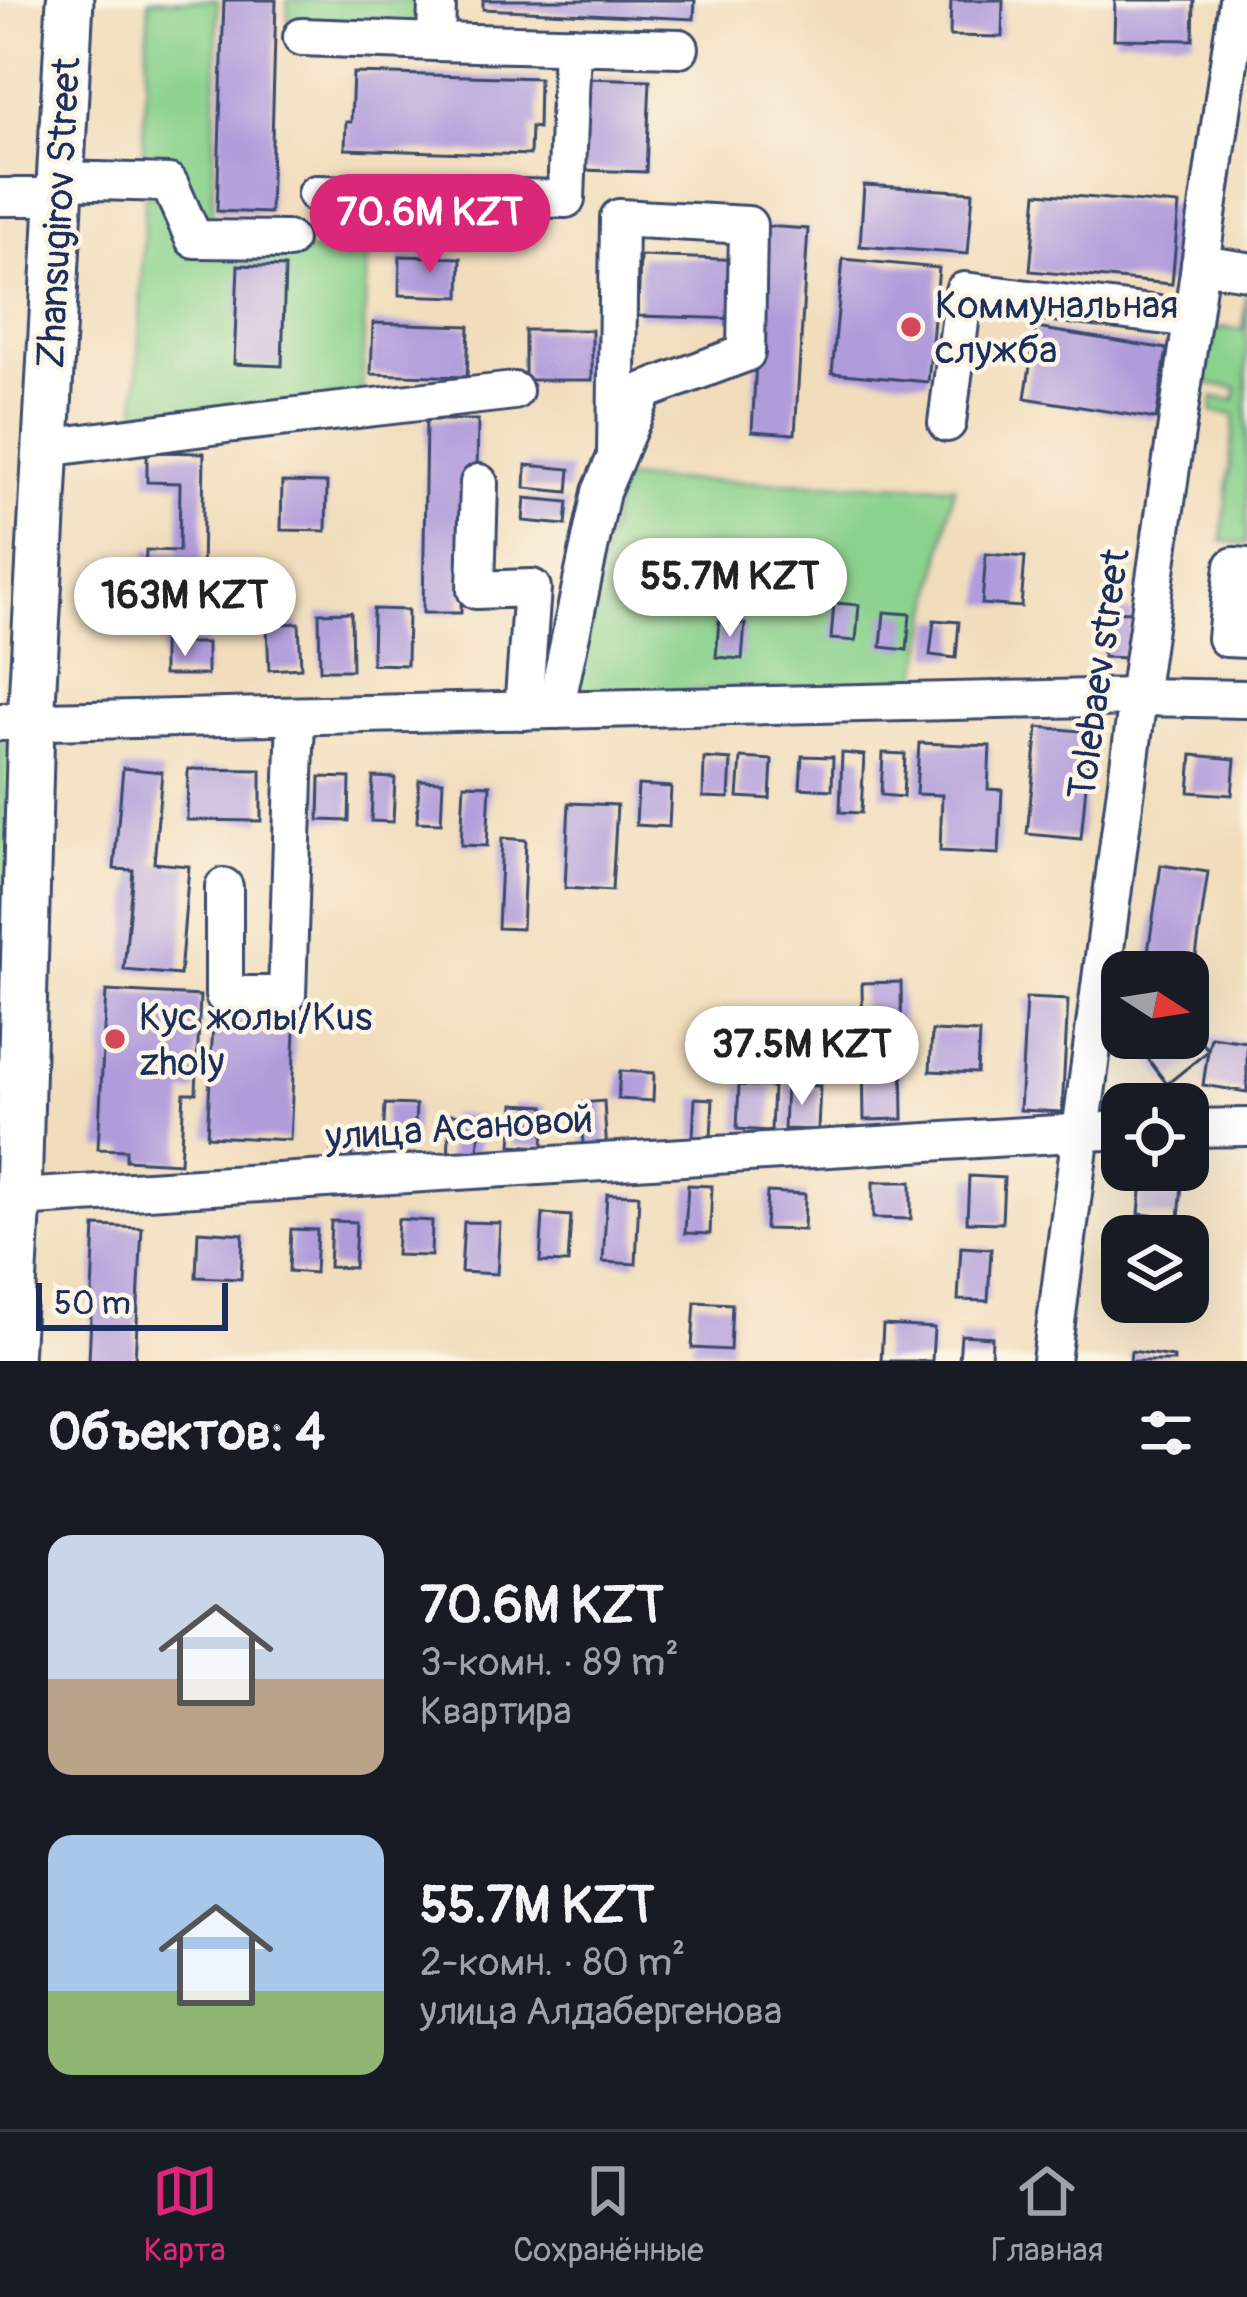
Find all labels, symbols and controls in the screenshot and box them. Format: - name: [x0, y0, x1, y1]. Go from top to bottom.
- street label: Zhansugirov Street: [26, 56, 92, 370]
- pin: 70.6M KZT: [293, 174, 567, 276]
- text: 70.6M KZT: [337, 188, 523, 237]
- place label: Коммунальная служба: [935, 281, 1178, 375]
- marker: Коммунальная служба: [898, 314, 924, 340]
- pin: 55.7M KZT: [593, 538, 867, 640]
- street label: Tolebaev street: [1057, 545, 1141, 802]
- text: 55.7M KZT: [640, 552, 820, 601]
- pin: 163M KZT: [61, 557, 309, 659]
- text: 163M KZT: [101, 571, 269, 620]
- north arrow: [1101, 951, 1209, 1059]
- map controls: [1101, 951, 1209, 1323]
- place label: Кус жолы/Kus zholy: [139, 993, 372, 1087]
- pin: 37.5M KZT: [665, 1006, 939, 1108]
- text: 37.5M KZT: [712, 1020, 892, 1069]
- marker: Кус жолы/Kus zholy: [102, 1026, 128, 1052]
- button: locate: [1101, 1083, 1209, 1191]
- street label: улица Асановой: [323, 1094, 594, 1162]
- button: layers: [1101, 1215, 1209, 1323]
- scale bar: [36, 1277, 228, 1330]
- text: 50 m: [54, 1283, 131, 1324]
- icon: filters: [1133, 1400, 1199, 1466]
- text: Объектов: 4: [48, 1401, 325, 1465]
- text: 70.6M KZT: [420, 1574, 664, 1638]
- icon: home: [144, 1583, 288, 1727]
- text: 3-комн. · 89 m²: [420, 1638, 679, 1687]
- text: Квартира: [420, 1687, 572, 1736]
- text: 55.7M KZT: [420, 1874, 655, 1938]
- icon: home: [144, 1883, 288, 2027]
- text: 2-комн. · 80 m²: [420, 1938, 685, 1987]
- text: улица Алдабергенова: [420, 1987, 782, 2036]
- tab: Карта: [144, 2158, 226, 2271]
- tab: Сохранённые: [513, 2158, 703, 2271]
- tab: Главная: [991, 2158, 1103, 2271]

